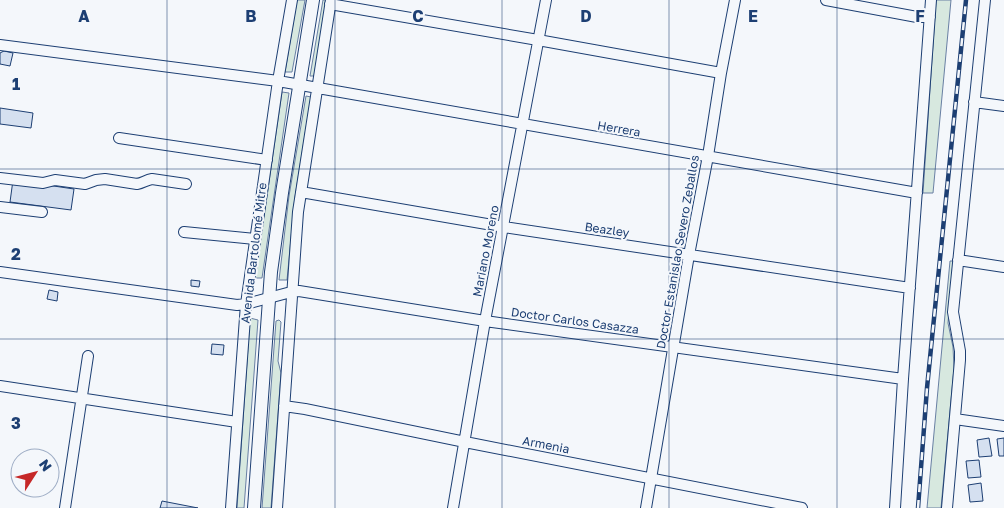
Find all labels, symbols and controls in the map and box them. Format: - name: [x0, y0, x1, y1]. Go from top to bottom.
- text: A: [78, 6, 90, 26]
- text: B: [245, 6, 257, 26]
- text: C: [412, 6, 424, 26]
- text: D: [580, 6, 592, 26]
- text: E: [748, 6, 758, 26]
- text: F: [915, 6, 925, 26]
- text: 1: [12, 74, 20, 94]
- street label: Herrera: [596, 117, 642, 140]
- street label: Doctor Estanislao Severo Zeballos: [653, 154, 702, 350]
- street label: Avenida Bartolomé Mitre: [237, 182, 270, 324]
- street label: Mariano Moreno: [469, 204, 502, 298]
- street label: Beazley: [584, 219, 631, 240]
- text: 2: [11, 244, 21, 264]
- street label: Doctor Carlos Casazza: [510, 304, 640, 337]
- text: 3: [11, 413, 21, 433]
- street label: Armenia: [521, 433, 571, 456]
- north arrow: [10, 448, 60, 498]
- text: N: [36, 456, 56, 474]

